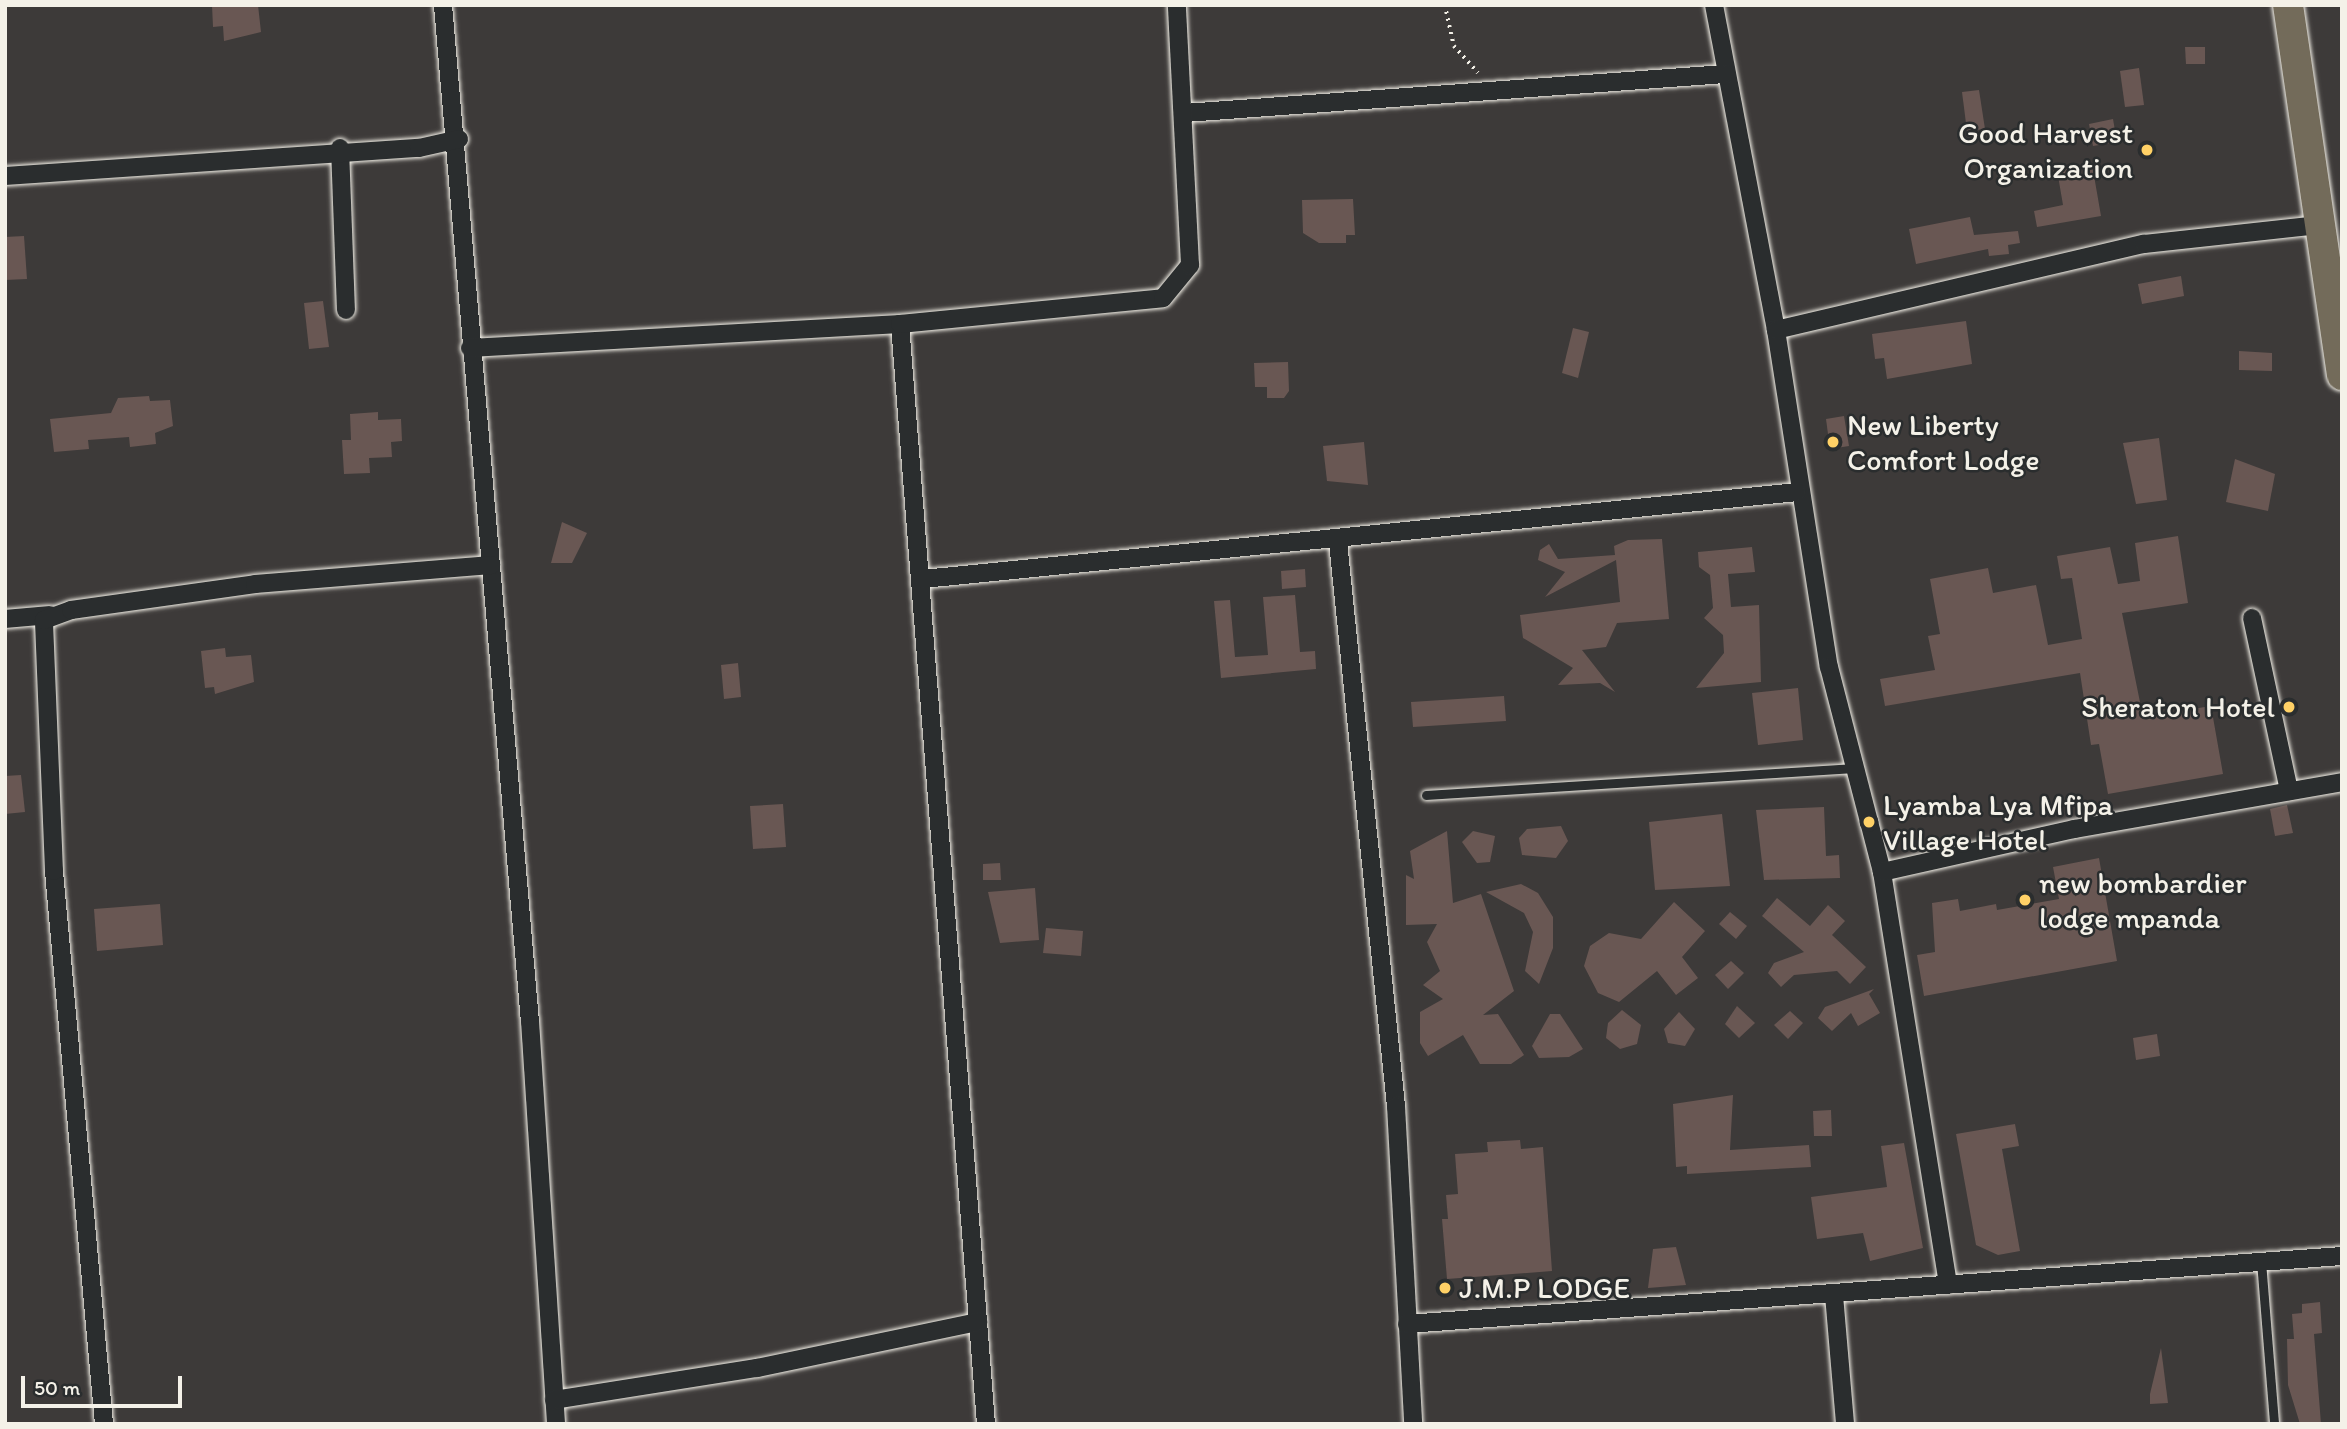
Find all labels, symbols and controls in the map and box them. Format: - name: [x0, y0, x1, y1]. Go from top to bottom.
- place label: Good Harvest Organization: [1957, 115, 2133, 186]
- marker: Good Harvest Organization: [2139, 142, 2155, 158]
- place label: New Liberty Comfort Lodge: [1847, 407, 2040, 477]
- marker: New Liberty Comfort Lodge: [1825, 434, 1841, 450]
- place label: Sheraton Hotel: [2081, 689, 2275, 725]
- marker: Sheraton Hotel: [2281, 699, 2297, 715]
- place label: Lyamba Lya Mfipa Village Hotel: [1883, 787, 2114, 858]
- marker: Lyamba Lya Mfipa Village Hotel: [1861, 814, 1877, 830]
- place label: new bombardier lodge mpanda: [2039, 865, 2245, 936]
- marker: new bombardier lodge mpanda: [2017, 892, 2033, 908]
- place label: J.M.P LODGE: [1459, 1270, 1630, 1306]
- marker: J.M.P LODGE: [1437, 1280, 1453, 1296]
- scale bar: [24, 1362, 186, 1406]
- text: 50 m: [34, 1375, 80, 1400]

